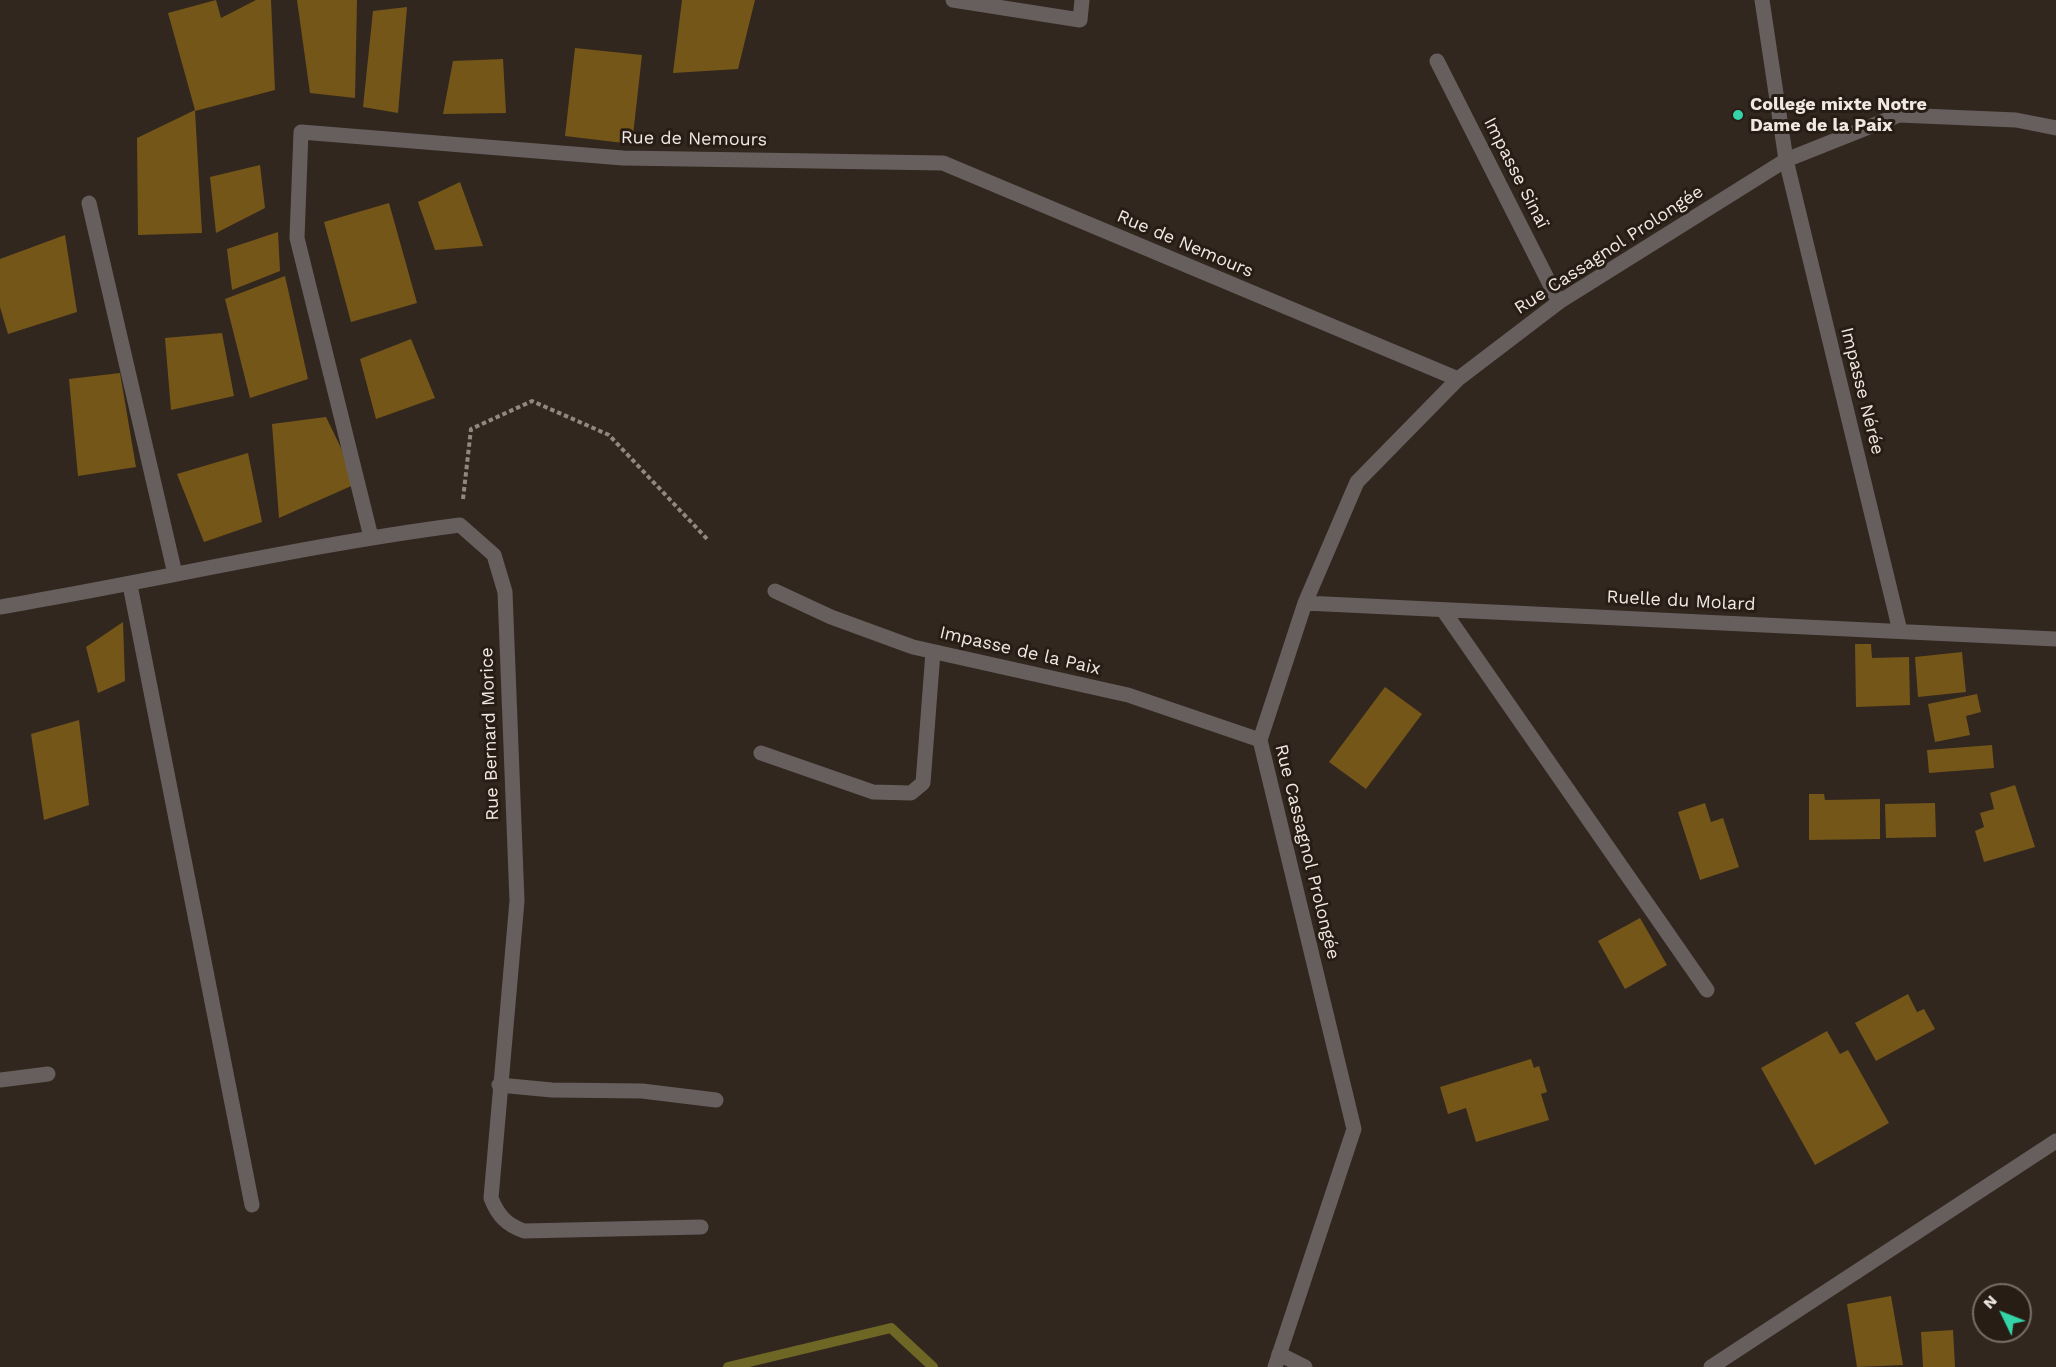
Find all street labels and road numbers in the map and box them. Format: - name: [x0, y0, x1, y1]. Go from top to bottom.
- street label: Impasse Sinaï: [1479, 114, 1553, 232]
- street label: Rue de Nemours: [621, 127, 767, 151]
- street label: Rue Cassagnol Prolongée: [1510, 181, 1708, 319]
- street label: Rue de Nemours: [1114, 206, 1256, 282]
- street label: Impasse Nérée: [1836, 325, 1888, 457]
- street label: Ruelle du Molard: [1606, 586, 1756, 616]
- street label: Impasse de la Paix: [937, 622, 1103, 680]
- street label: Rue Bernard Morice: [476, 647, 504, 821]
- street label: Rue Cassagnol Prolongée: [1270, 742, 1344, 962]

